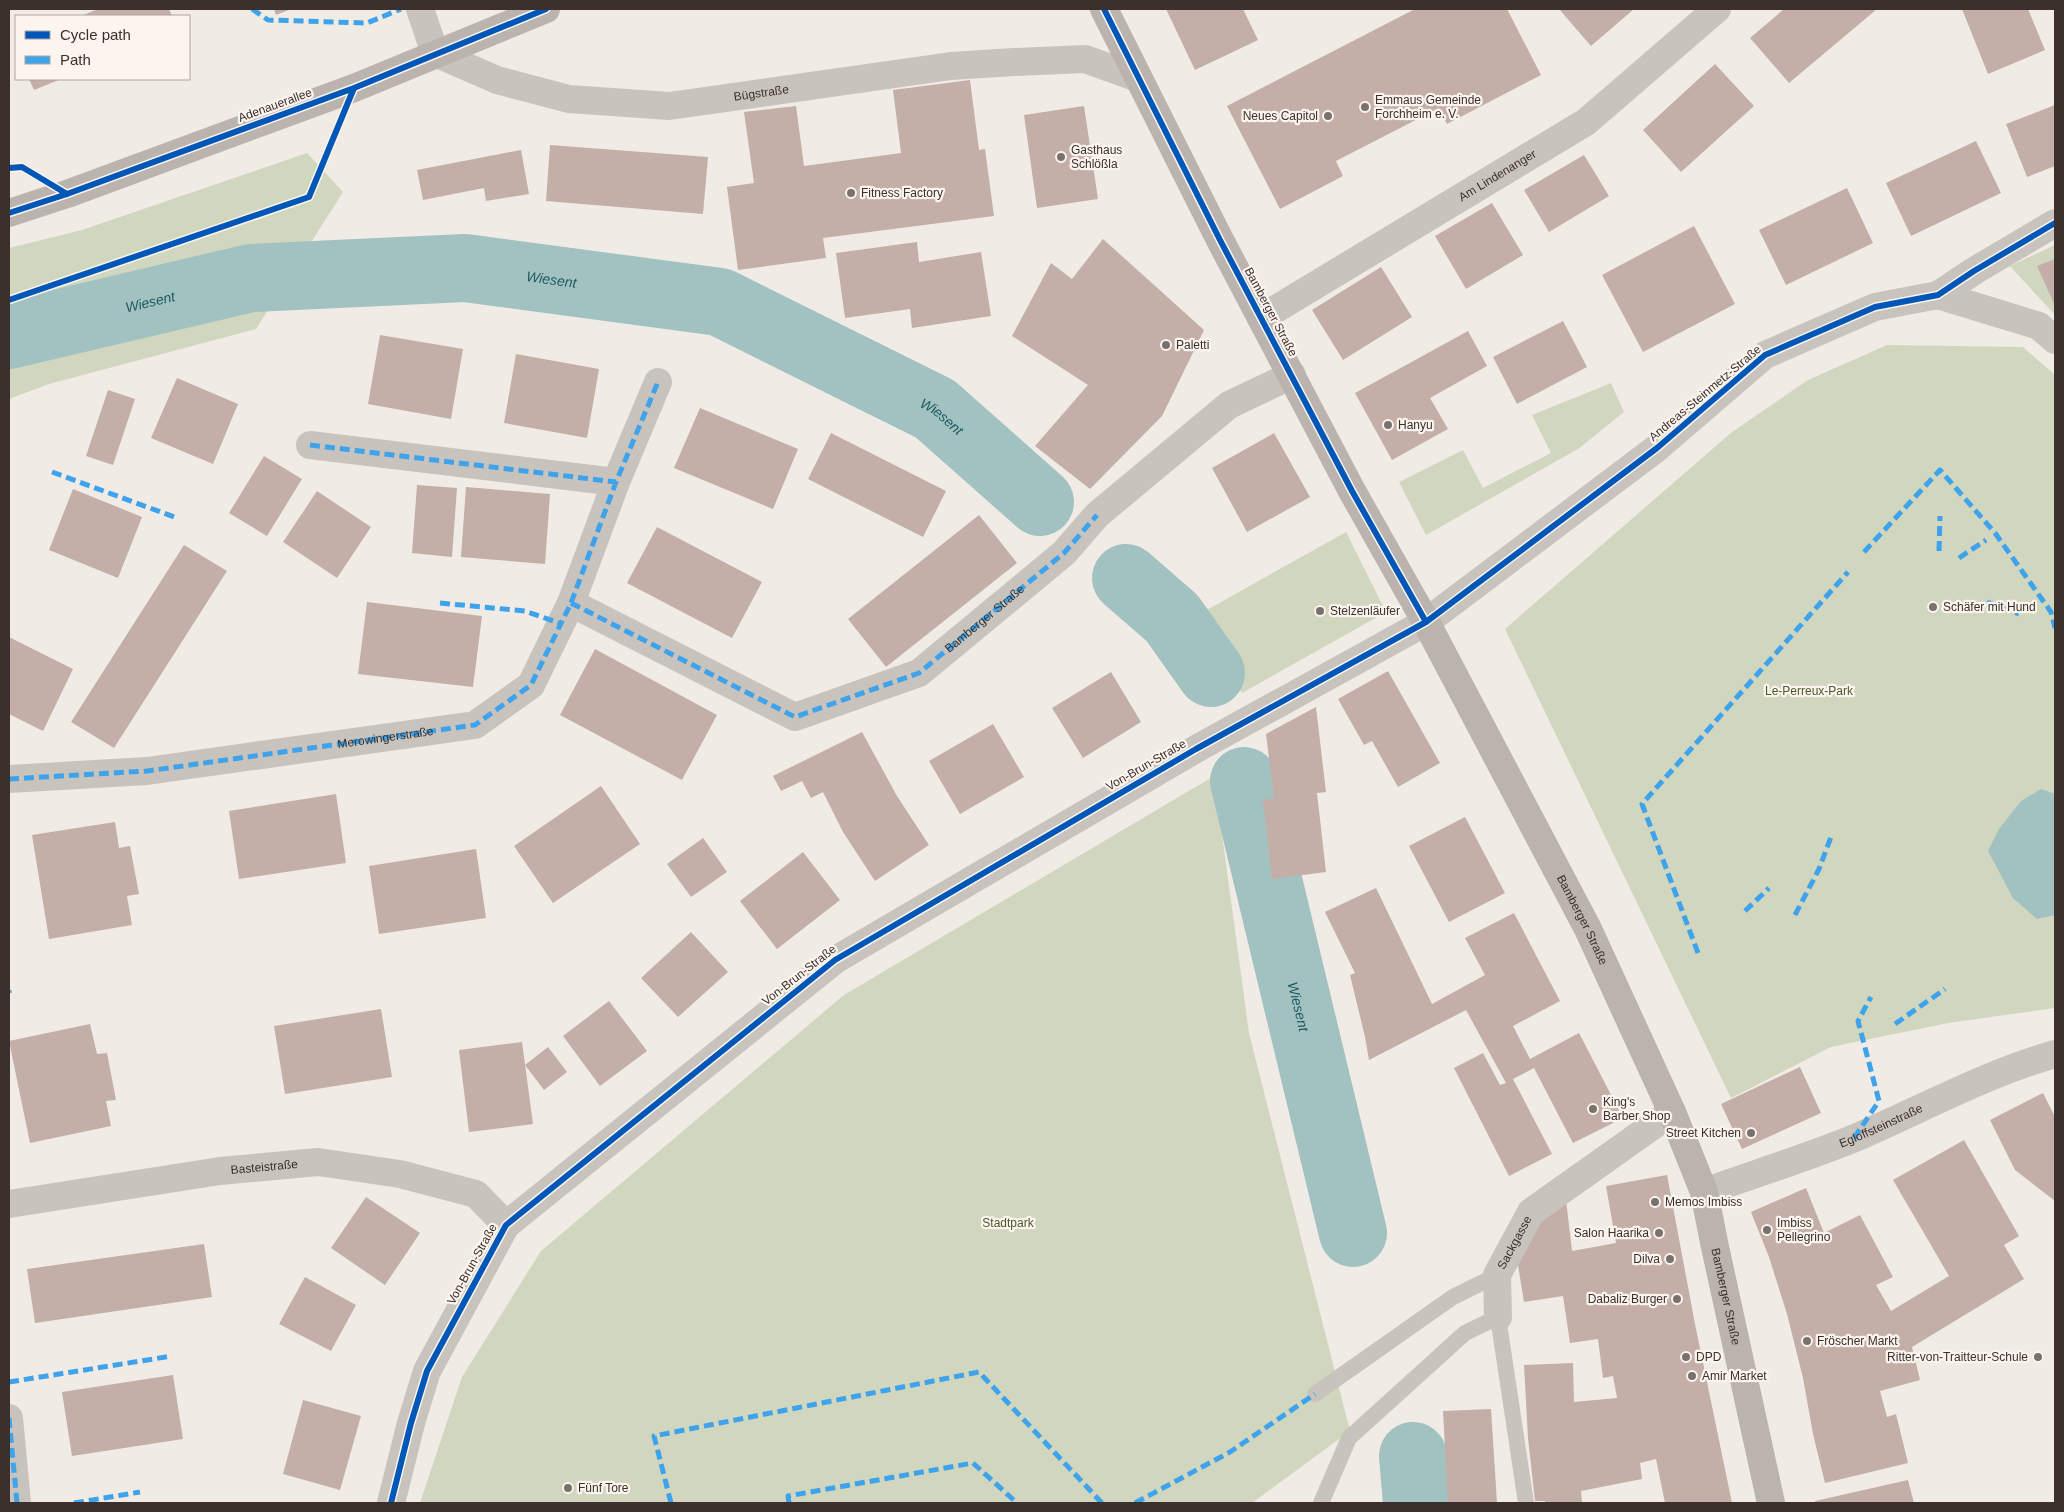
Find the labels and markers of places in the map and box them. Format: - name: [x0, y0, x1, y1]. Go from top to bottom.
- place label: Emmaus Gemeinde Forchheim e. V.: [1375, 93, 1481, 121]
- marker: Emmaus Gemeinde Forchheim e. V.: [1359, 101, 1371, 113]
- place label: Neues Capitol: [1243, 109, 1318, 123]
- marker: Neues Capitol: [1322, 110, 1334, 122]
- place label: Gasthaus Schlößla: [1071, 143, 1122, 171]
- marker: Gasthaus Schlößla: [1055, 151, 1067, 163]
- place label: Fitness Factory: [861, 186, 943, 200]
- marker: Fitness Factory: [845, 187, 857, 199]
- place label: Paletti: [1176, 338, 1209, 352]
- marker: Paletti: [1160, 339, 1172, 351]
- place label: Hanyu: [1398, 418, 1433, 432]
- marker: Hanyu: [1382, 419, 1394, 431]
- place label: Schäfer mit Hund: [1943, 600, 2036, 614]
- marker: Schäfer mit Hund: [1927, 601, 1939, 613]
- place label: Stelzenläufer: [1330, 604, 1400, 618]
- marker: Stelzenläufer: [1314, 605, 1326, 617]
- place label: King's Barber Shop: [1603, 1095, 1671, 1123]
- marker: King's Barber Shop: [1587, 1103, 1599, 1115]
- place label: Street Kitchen: [1666, 1126, 1741, 1140]
- marker: Street Kitchen: [1745, 1127, 1757, 1139]
- place label: Memos Imbiss: [1665, 1195, 1742, 1209]
- marker: Memos Imbiss: [1649, 1196, 1661, 1208]
- place label: Imbiss Pellegrino: [1777, 1216, 1831, 1244]
- marker: Imbiss Pellegrino: [1761, 1224, 1773, 1236]
- place label: Salon Haarika: [1574, 1226, 1649, 1240]
- marker: Salon Haarika: [1653, 1227, 1665, 1239]
- place label: Dilva: [1633, 1252, 1660, 1266]
- marker: Dilva: [1664, 1253, 1676, 1265]
- place label: Dabaliz Burger: [1588, 1292, 1667, 1306]
- marker: Dabaliz Burger: [1671, 1293, 1683, 1305]
- place label: Fröscher Markt: [1817, 1334, 1898, 1348]
- marker: Fröscher Markt: [1801, 1335, 1813, 1347]
- place label: DPD: [1696, 1350, 1722, 1364]
- place label: Ritter-von-Traitteur-Schule: [1887, 1350, 2028, 1364]
- marker: DPD: [1680, 1351, 1692, 1363]
- marker: Ritter-von-Traitteur-Schule: [2032, 1351, 2044, 1363]
- place label: Amir Market: [1702, 1369, 1767, 1383]
- marker: Amir Market: [1686, 1370, 1698, 1382]
- place label: Fünf Tore: [578, 1481, 629, 1495]
- marker: Fünf Tore: [562, 1482, 574, 1494]

